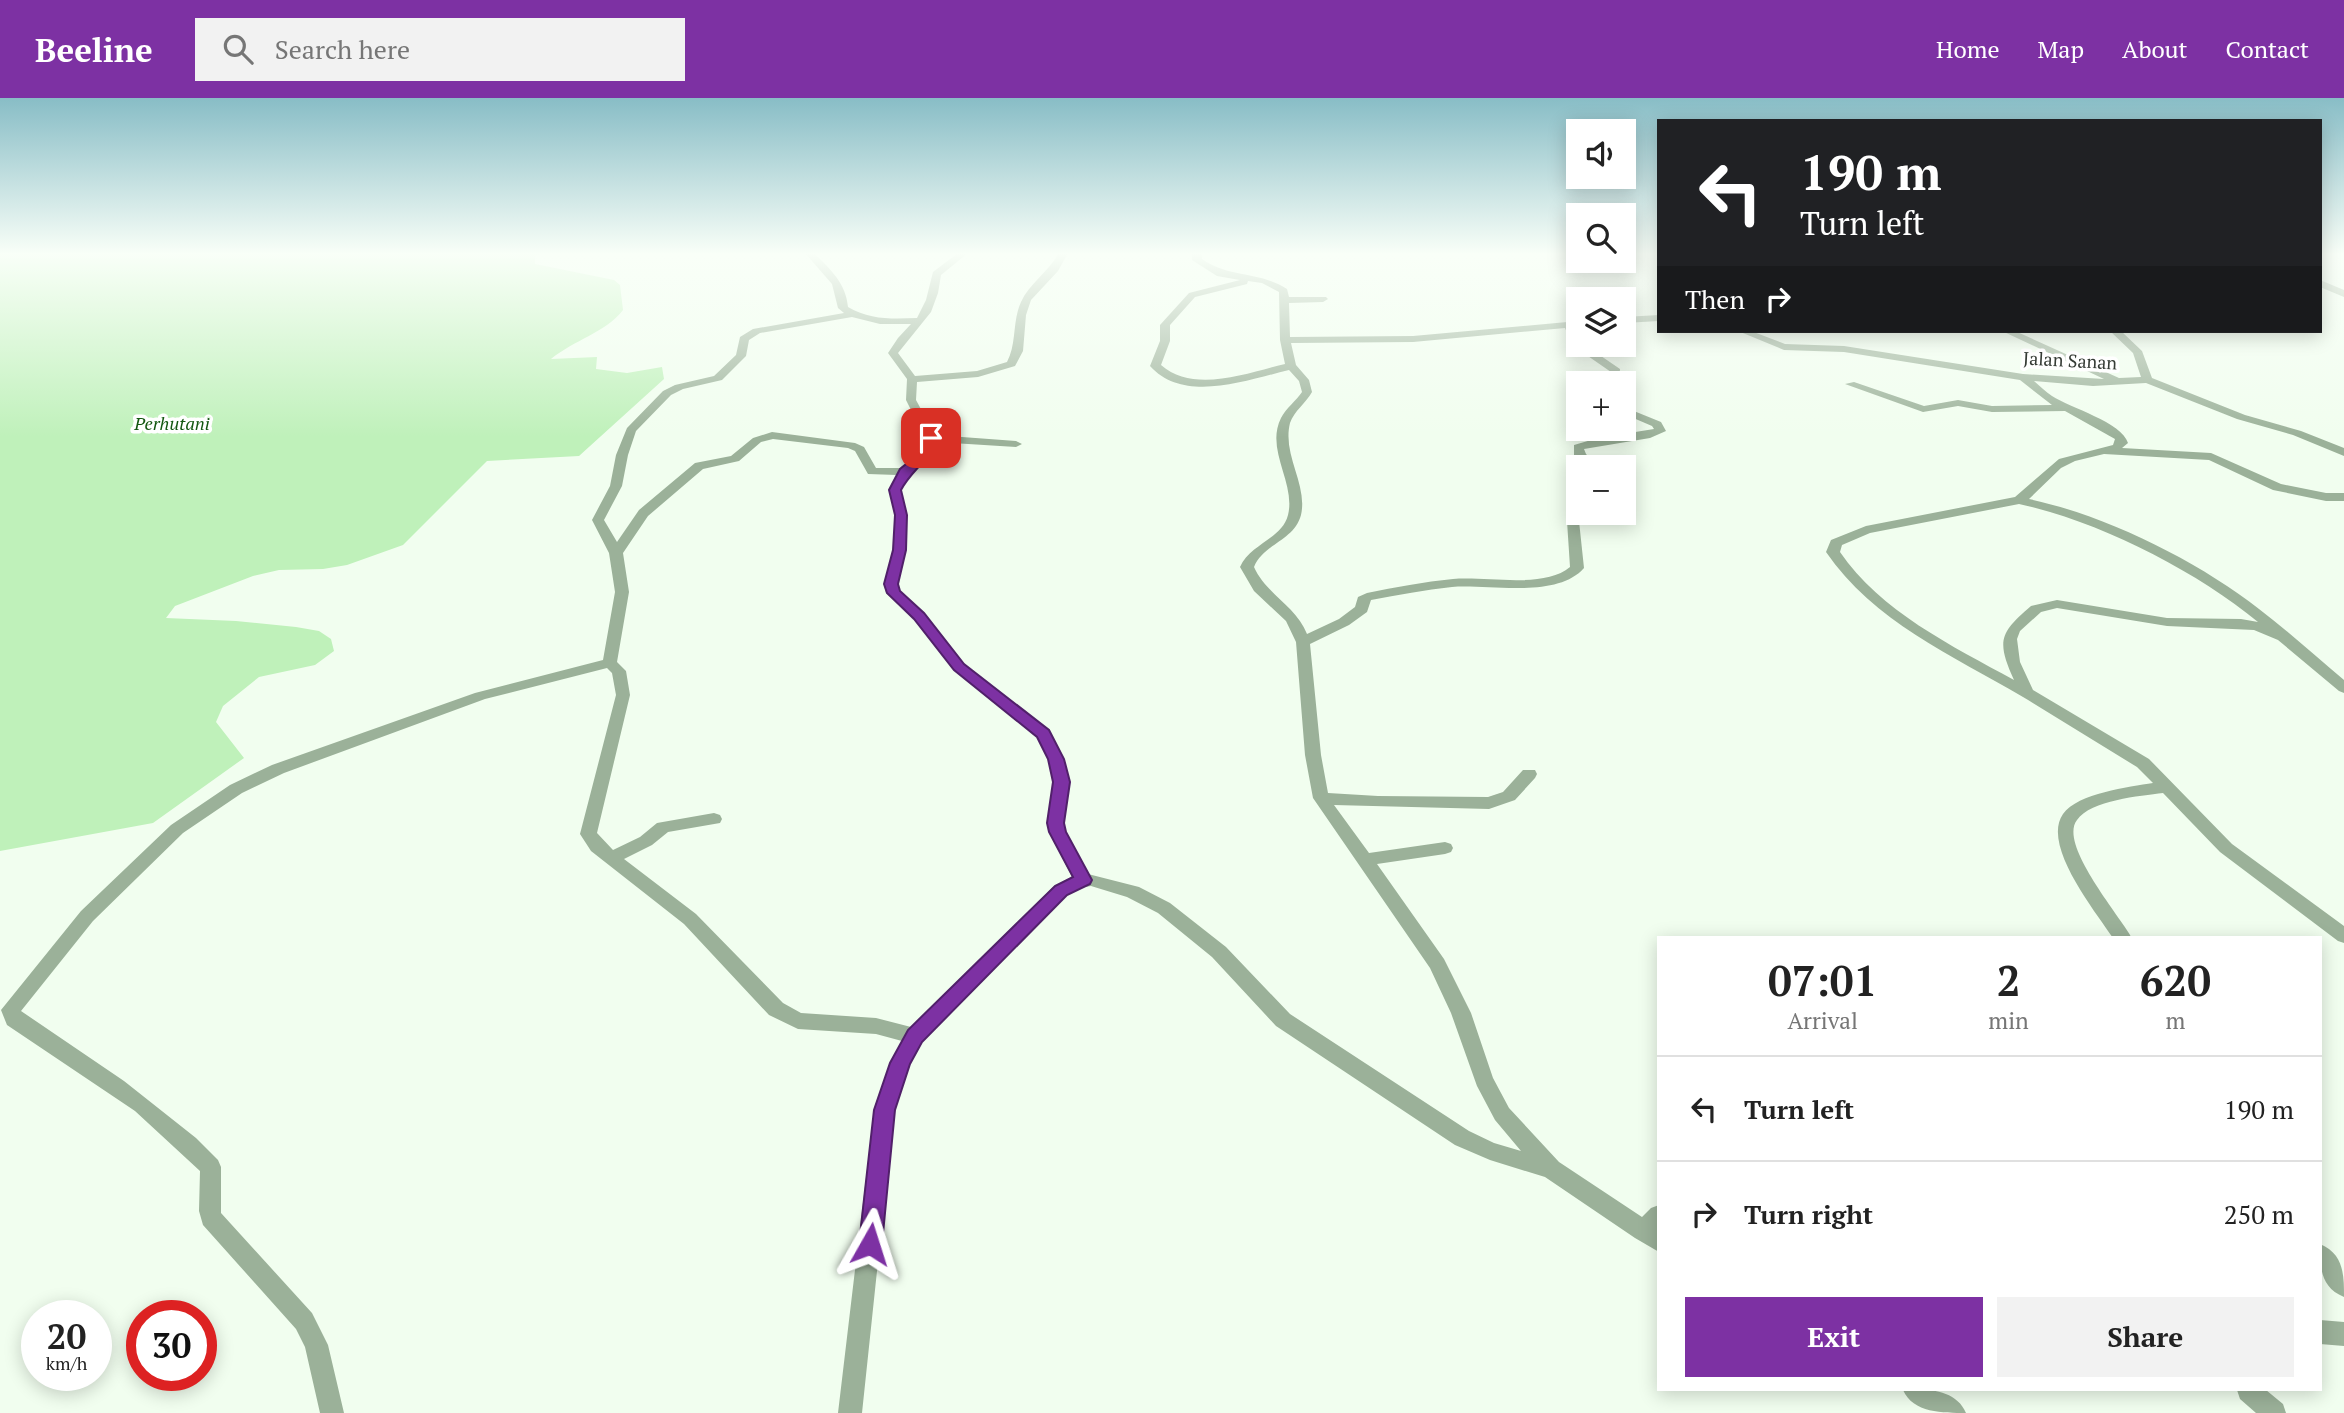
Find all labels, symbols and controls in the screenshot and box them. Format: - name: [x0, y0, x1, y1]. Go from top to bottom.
- search box: [195, 18, 685, 81]
- text: Beeline: [35, 28, 153, 71]
- icon: search: [219, 30, 257, 68]
- text: Search here: [275, 32, 410, 66]
- text: Home: [1936, 33, 2000, 65]
- text: Map: [2038, 33, 2084, 65]
- text: About: [2122, 33, 2188, 65]
- text: Contact: [2226, 33, 2309, 65]
- map controls: [1566, 119, 1636, 525]
- button: sound: [1566, 119, 1636, 189]
- text: 190 m: [1800, 139, 1942, 204]
- icon: left: [1685, 147, 1776, 238]
- text: Turn left: [1800, 202, 1924, 244]
- button: search: [1566, 203, 1636, 273]
- icon: right: [1759, 280, 1797, 318]
- text: Then: [1685, 282, 1745, 316]
- button: layers: [1566, 287, 1636, 357]
- street label: Jalan Sanan: [2022, 346, 2118, 374]
- button: +: [1566, 371, 1636, 441]
- pin: [901, 408, 961, 468]
- park label: Perhutani: [133, 411, 210, 435]
- icon: arrive: [912, 419, 950, 457]
- button: −: [1566, 455, 1636, 525]
- text: 07:01: [1768, 952, 1877, 1008]
- text: 2: [1997, 952, 2020, 1008]
- text: 620: [2140, 952, 2211, 1008]
- text: Arrival: [1787, 1005, 1858, 1036]
- text: min: [1988, 1005, 2029, 1036]
- text: m: [2165, 1005, 2185, 1036]
- icon: left: [1685, 1090, 1723, 1128]
- text: Turn left: [1744, 1092, 1854, 1126]
- text: 190 m: [2224, 1092, 2294, 1126]
- icon: right: [1685, 1195, 1723, 1233]
- text: Turn right: [1744, 1197, 1873, 1231]
- text: 250 m: [2224, 1197, 2294, 1231]
- position arrow: [833, 1207, 907, 1281]
- button: Exit: [1685, 1297, 1983, 1377]
- button: Share: [1997, 1297, 2294, 1377]
- speed limit sign: 30: [126, 1300, 217, 1391]
- text: 20: [47, 1313, 86, 1359]
- text: km/h: [46, 1351, 87, 1375]

